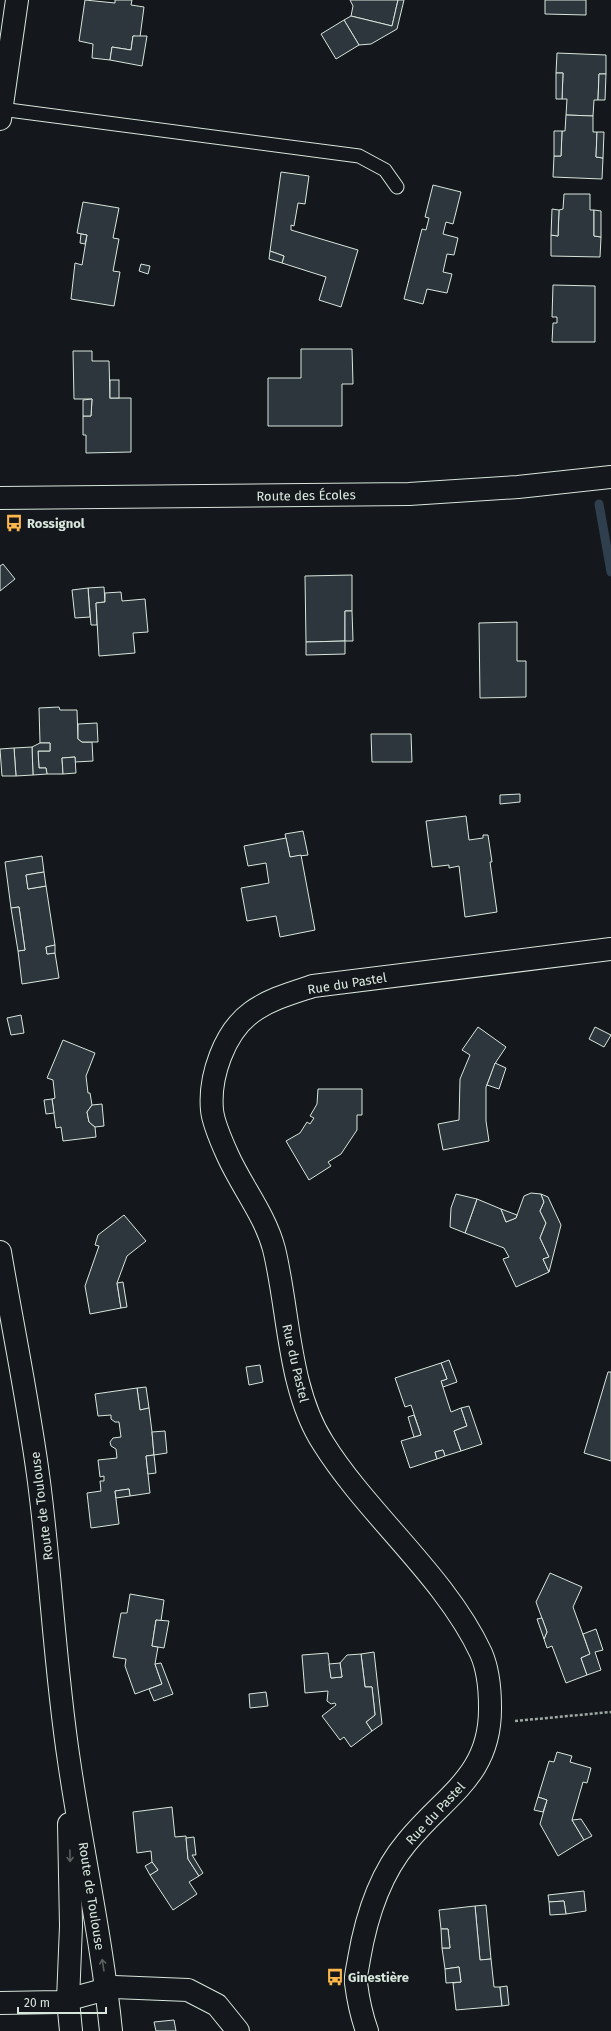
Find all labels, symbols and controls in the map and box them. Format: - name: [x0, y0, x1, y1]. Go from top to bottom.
- street label: Route des Écoles: [256, 487, 356, 504]
- bus stop icon: Rossignol: [4, 513, 24, 533]
- place label: Rossignol: [27, 516, 85, 531]
- street label: Rue du Pastel: [306, 970, 388, 997]
- street label: Rue du Pastel: [279, 1322, 312, 1404]
- street label: Route de Toulouse: [27, 1451, 56, 1561]
- street label: Rue du Pastel: [403, 1779, 468, 1848]
- street label: Route de Toulouse: [76, 1841, 107, 1951]
- one-way arrow: [66, 1849, 74, 1862]
- one-way arrow: [99, 1958, 107, 1971]
- bus stop icon: Ginestière: [325, 1967, 345, 1987]
- place label: Ginestière: [348, 1970, 409, 1985]
- scale bar: [18, 1989, 106, 2015]
- text: 20 m: [24, 1996, 50, 2010]

